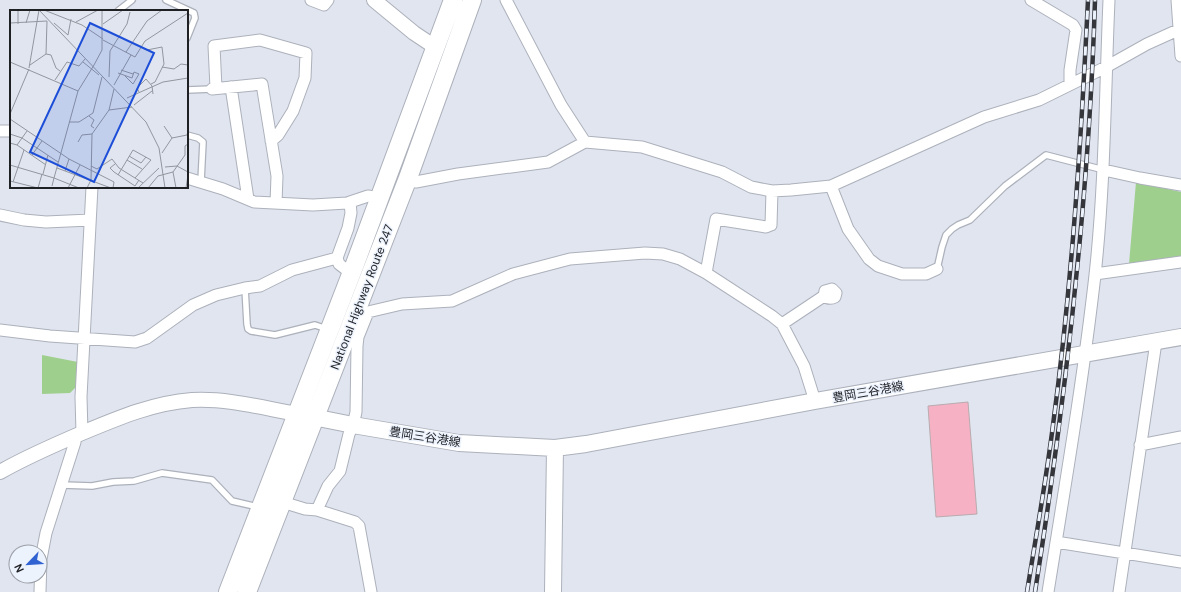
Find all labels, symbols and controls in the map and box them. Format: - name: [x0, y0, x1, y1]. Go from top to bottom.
- inset map: [10, 10, 188, 188]
- street label: National Highway Route 247: [327, 222, 397, 372]
- street label: 豊岡三谷港線: [831, 378, 905, 406]
- street label: 豊岡三谷港線: [388, 423, 462, 451]
- north arrow: [8, 544, 48, 584]
- text: N: [11, 562, 27, 575]

